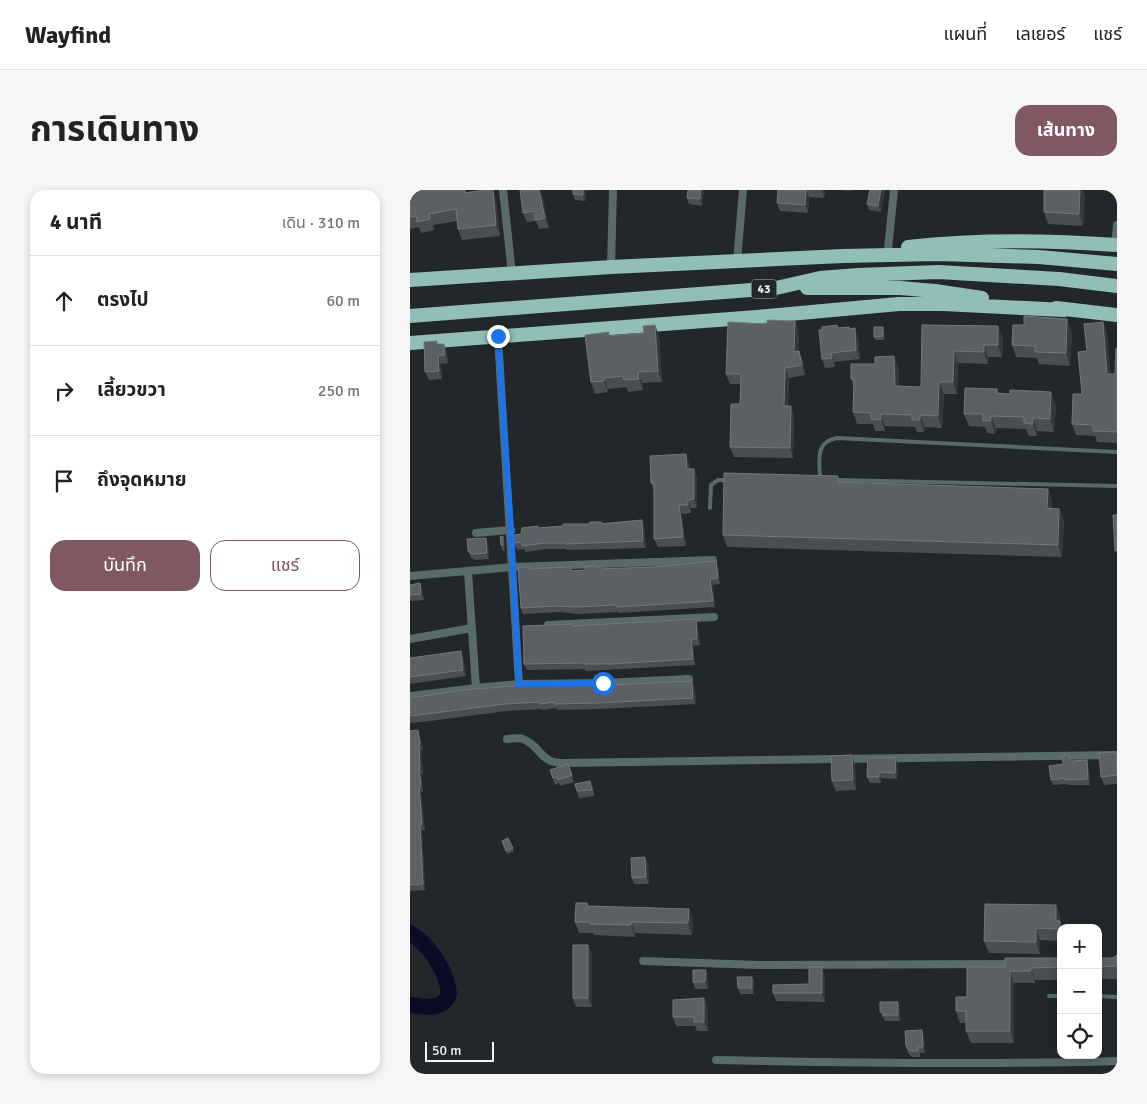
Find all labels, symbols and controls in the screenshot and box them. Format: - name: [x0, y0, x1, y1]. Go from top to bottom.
- text: Wayfind: [25, 20, 111, 50]
- text: แผนที่: [943, 23, 987, 45]
- text: เลเยอร์: [1015, 23, 1065, 45]
- text: แชร์: [1093, 23, 1122, 45]
- button: เส้นทาง: [1015, 105, 1117, 156]
- text: การเดินทาง: [30, 108, 199, 151]
- text: 4 นาที: [50, 209, 102, 235]
- text: เดิน · 310 m: [282, 213, 360, 233]
- road number: 43: [752, 280, 776, 298]
- icon: ahead: [50, 287, 78, 315]
- text: ตรงไป: [97, 288, 149, 312]
- text: 60 m: [326, 291, 360, 311]
- route end: [487, 325, 510, 348]
- icon: right: [50, 377, 78, 405]
- text: เลี้ยวขวา: [97, 378, 166, 402]
- text: 250 m: [318, 381, 360, 401]
- icon: arrive: [50, 467, 78, 495]
- text: ถึงจุดหมาย: [97, 468, 187, 492]
- button: บันทึก: [50, 540, 200, 591]
- button: แชร์: [210, 540, 360, 591]
- route start: [592, 672, 615, 695]
- map controls: [1057, 924, 1102, 1059]
- button: +: [1057, 924, 1102, 969]
- button: −: [1057, 969, 1102, 1014]
- button: locate: [1057, 1014, 1102, 1059]
- scale bar: [425, 1039, 494, 1062]
- text: 50 m: [432, 1042, 461, 1059]

